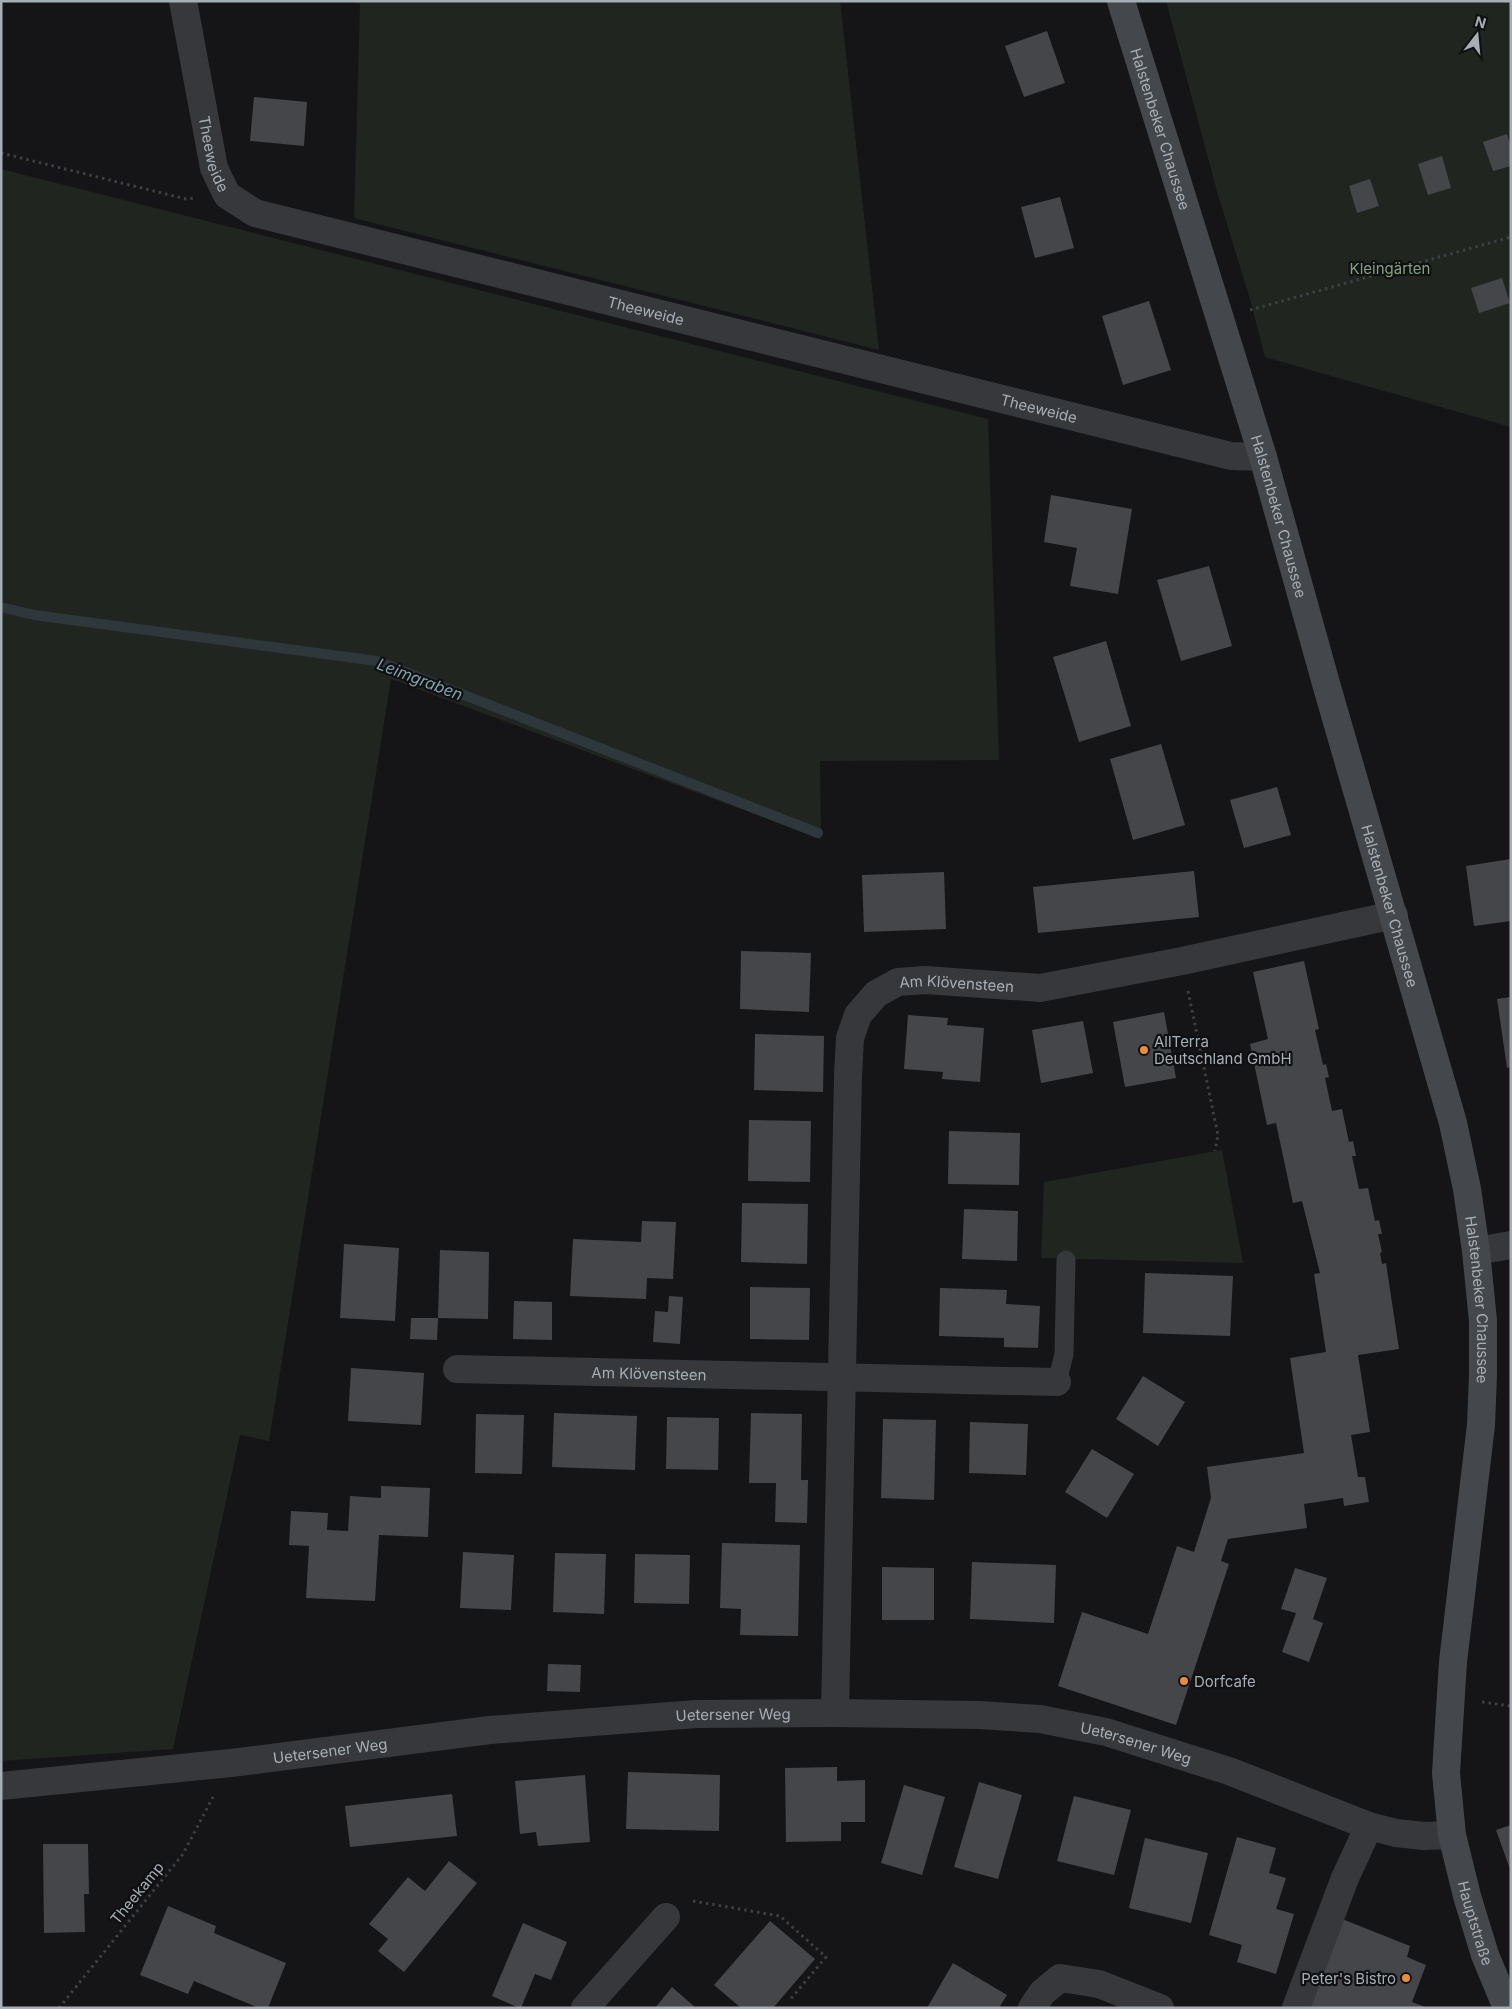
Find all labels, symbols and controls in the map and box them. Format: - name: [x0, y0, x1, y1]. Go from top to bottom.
- north arrow: [1452, 10, 1502, 60]
- text: N: [1473, 12, 1488, 32]
- street label: Halstenbeker Chaussee: [1127, 46, 1195, 212]
- street label: Theeweide: [195, 114, 233, 195]
- park label: Kleingärten: [1350, 259, 1430, 278]
- street label: Theeweide: [606, 292, 686, 329]
- street label: Theeweide: [999, 390, 1079, 427]
- street label: Halstenbeker Chaussee: [1247, 432, 1311, 600]
- water label: Leimgraben: [374, 654, 466, 704]
- street label: Halstenbeker Chaussee: [1358, 822, 1423, 989]
- street label: Am Klövensteen: [899, 970, 1015, 996]
- place label: AllTerra Deutschland GmbH: [1154, 1032, 1292, 1068]
- marker: AllTerra Deutschland GmbH: [1138, 1044, 1150, 1056]
- street label: Halstenbeker Chaussee: [1461, 1214, 1493, 1384]
- street label: Am Klövensteen: [591, 1362, 707, 1384]
- place label: Dorfcafe: [1194, 1672, 1256, 1691]
- marker: Dorfcafe: [1178, 1675, 1190, 1687]
- street label: Uetersener Weg: [675, 1704, 791, 1725]
- street label: Uetersener Weg: [1079, 1718, 1194, 1768]
- street label: Uetersener Weg: [272, 1734, 388, 1767]
- street label: Theekamp: [106, 1858, 168, 1928]
- street label: Hauptstraße: [1454, 1879, 1498, 1968]
- place label: Peter's Bistro: [1301, 1969, 1396, 1988]
- marker: Peter's Bistro: [1400, 1972, 1412, 1984]

